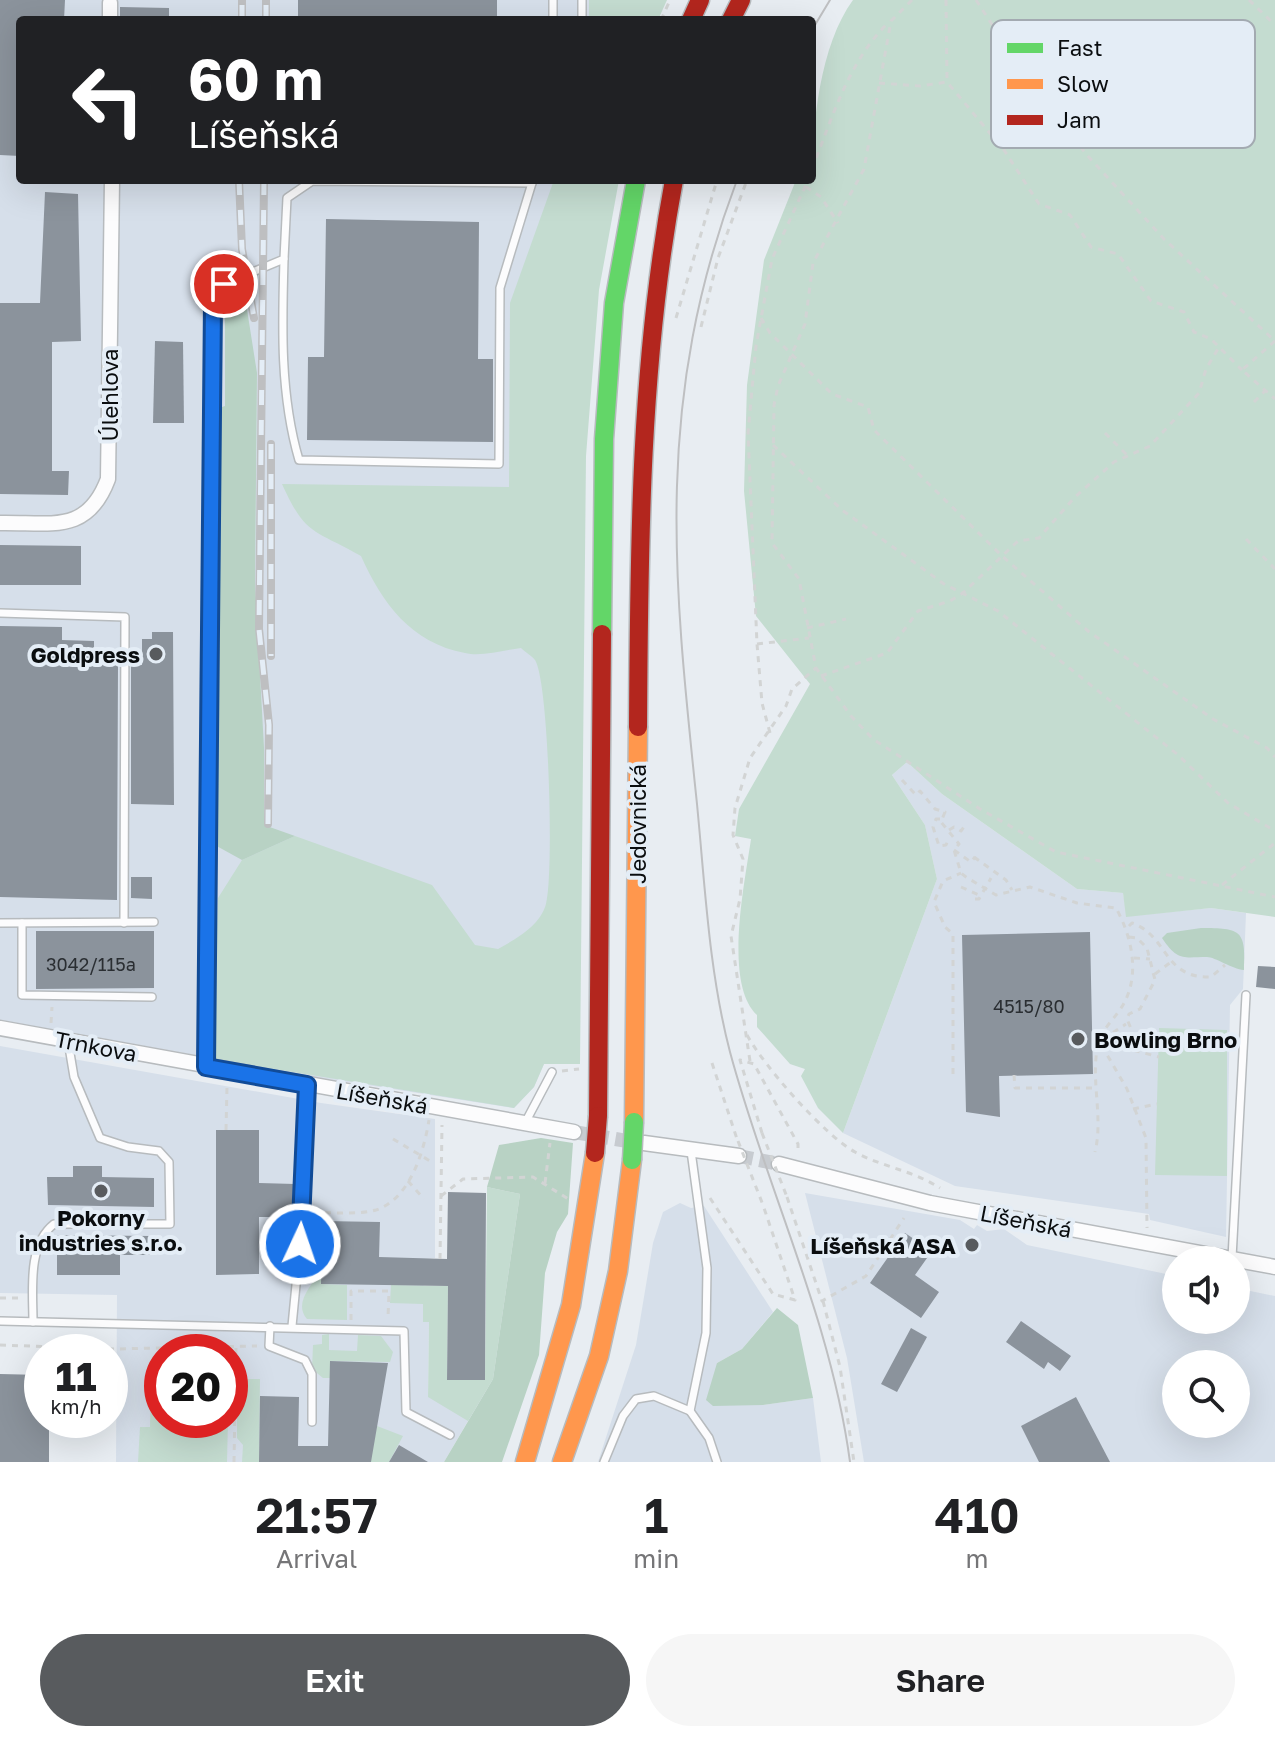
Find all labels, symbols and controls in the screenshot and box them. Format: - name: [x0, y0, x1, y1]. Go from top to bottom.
- legend: [991, 20, 1255, 148]
- text: Fast: [1057, 34, 1103, 61]
- text: 60 m: [188, 45, 323, 112]
- icon: left: [56, 48, 160, 152]
- text: Slow: [1057, 70, 1109, 97]
- text: Jam: [1057, 106, 1101, 133]
- text: Líšeňská: [188, 113, 340, 156]
- pin: [190, 250, 258, 318]
- icon: arrive: [202, 262, 246, 306]
- street label: Úlehlova: [96, 349, 123, 441]
- place label: Goldpress: [30, 641, 140, 668]
- marker: Goldpress: [147, 645, 165, 663]
- street label: Jedovnická: [624, 764, 651, 884]
- house number: 3042/115a: [46, 953, 136, 975]
- house number: 4515/80: [993, 995, 1065, 1017]
- street label: Trnkova: [53, 1025, 139, 1067]
- place label: Bowling Brno: [1094, 1026, 1237, 1053]
- marker: Bowling Brno: [1069, 1030, 1087, 1048]
- street label: Líšeňská: [334, 1077, 430, 1119]
- marker: Pokorny industries s.r.o.: [92, 1182, 110, 1200]
- street label: Líšeňská: [978, 1199, 1074, 1243]
- position arrow: [258, 1202, 342, 1286]
- place label: Pokorny industries s.r.o.: [19, 1204, 183, 1256]
- place label: Líšeňská ASA: [810, 1232, 956, 1259]
- marker: Líšeňská ASA: [963, 1236, 981, 1254]
- map controls: [1162, 1246, 1250, 1438]
- button: sound: [1162, 1246, 1250, 1334]
- speed limit sign: 20: [144, 1334, 248, 1438]
- button: search: [1162, 1350, 1250, 1438]
- text: 11: [55, 1352, 97, 1400]
- text: km/h: [51, 1394, 101, 1418]
- text: 21:57: [255, 1486, 378, 1544]
- text: 1: [644, 1486, 668, 1544]
- text: 410: [935, 1486, 1020, 1544]
- text: Arrival: [276, 1543, 357, 1574]
- text: min: [633, 1543, 679, 1574]
- text: m: [966, 1543, 989, 1574]
- button: Exit: [40, 1634, 630, 1726]
- button: Share: [646, 1634, 1235, 1726]

